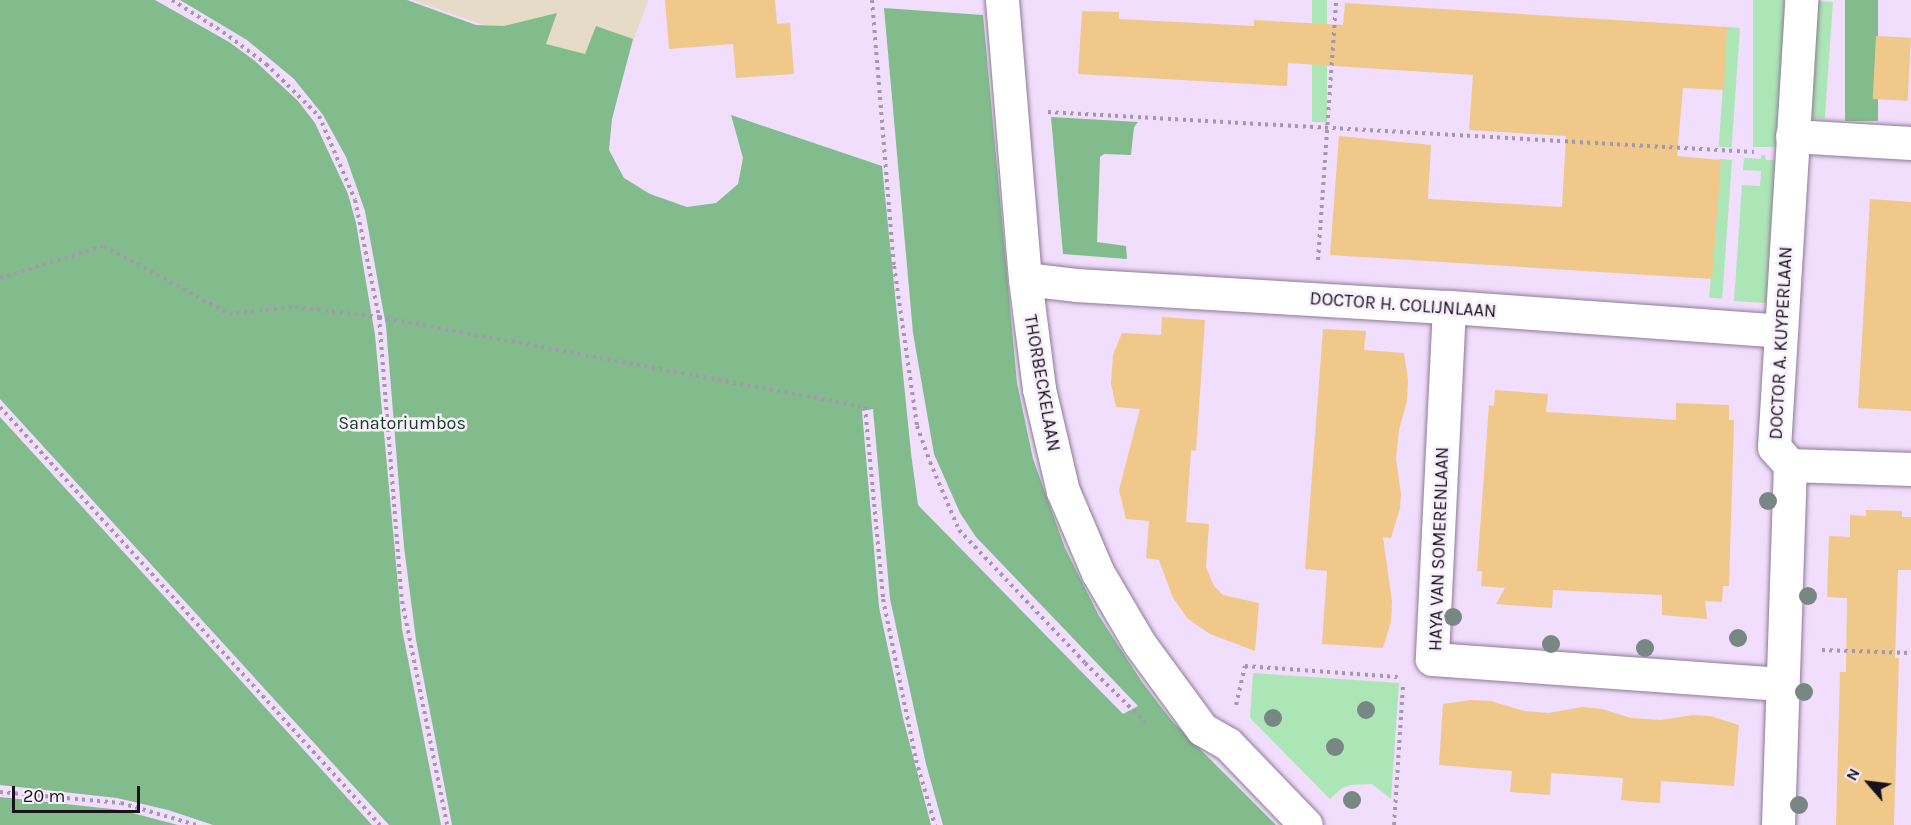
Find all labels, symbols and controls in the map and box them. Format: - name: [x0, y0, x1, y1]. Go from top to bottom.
- street label: DOCTOR A. KUYPERLAAN: [1765, 246, 1797, 440]
- street label: DOCTOR H. COLIJNLAAN: [1309, 288, 1497, 322]
- street label: THORBECKELAAN: [1019, 313, 1065, 453]
- park label: Sanatoriumbos: [338, 412, 466, 434]
- street label: HAYA VAN SOMERENLAAN: [1425, 447, 1453, 651]
- north arrow: [1839, 753, 1899, 813]
- text: N: [1842, 765, 1864, 784]
- scale bar: [15, 774, 142, 812]
- text: 20 m: [23, 785, 65, 807]

